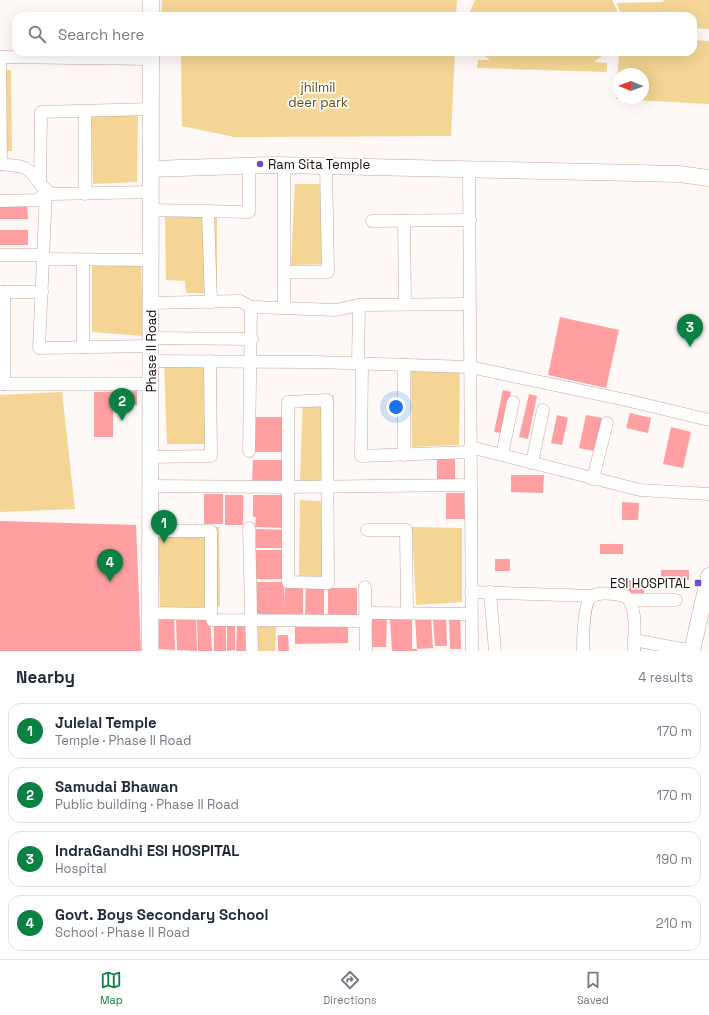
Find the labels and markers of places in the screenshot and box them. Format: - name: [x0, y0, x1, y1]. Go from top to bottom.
- place label: Ram Sita Temple: [268, 156, 370, 173]
- marker: Ram Sita Temple: [255, 159, 265, 169]
- pin: 3: [677, 314, 703, 347]
- pin: 2: [109, 388, 135, 421]
- pin: 1: [151, 510, 177, 543]
- pin: 4: [97, 549, 123, 582]
- place label: ESI HOSPITAL: [610, 575, 690, 592]
- marker: ESI HOSPITAL: [693, 578, 703, 588]

